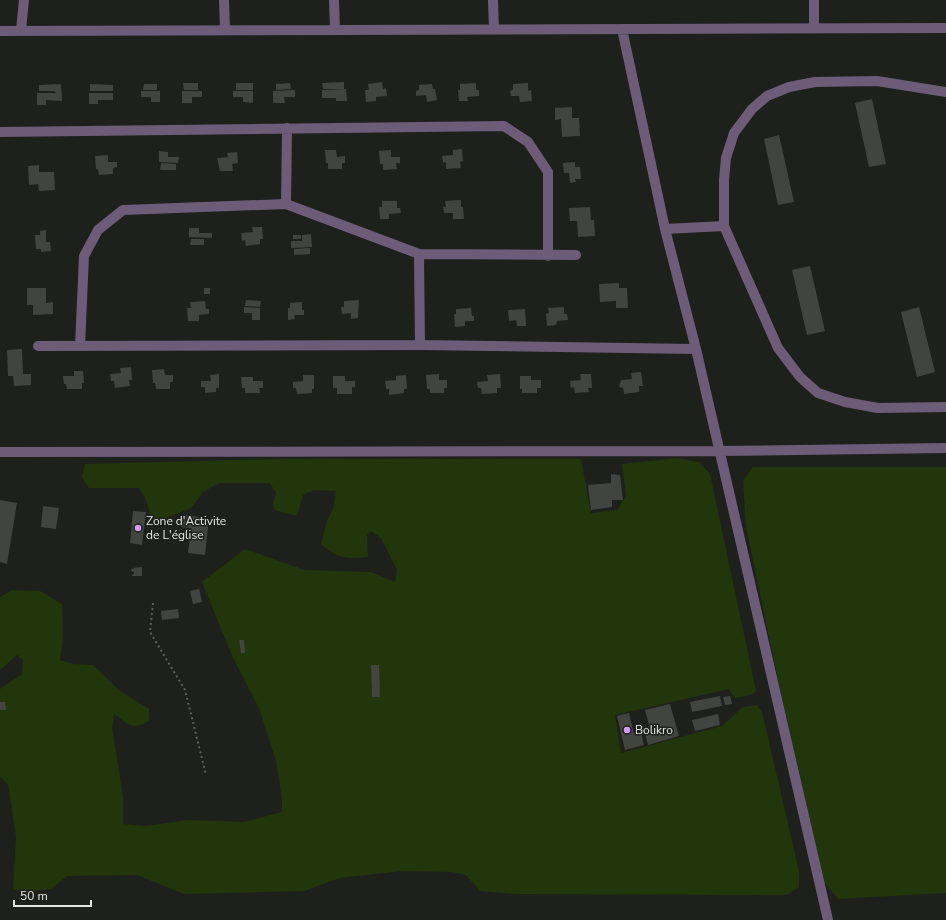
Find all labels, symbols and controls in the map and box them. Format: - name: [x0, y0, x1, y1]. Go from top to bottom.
- place label: Zone d'Activite de L'église: [146, 513, 226, 543]
- marker: Zone d'Activite de L'église: [133, 523, 143, 533]
- place label: Bolikro: [635, 722, 673, 738]
- marker: Bolikro: [622, 725, 632, 735]
- scale bar: [14, 882, 91, 908]
- text: 50 m: [20, 888, 48, 904]

